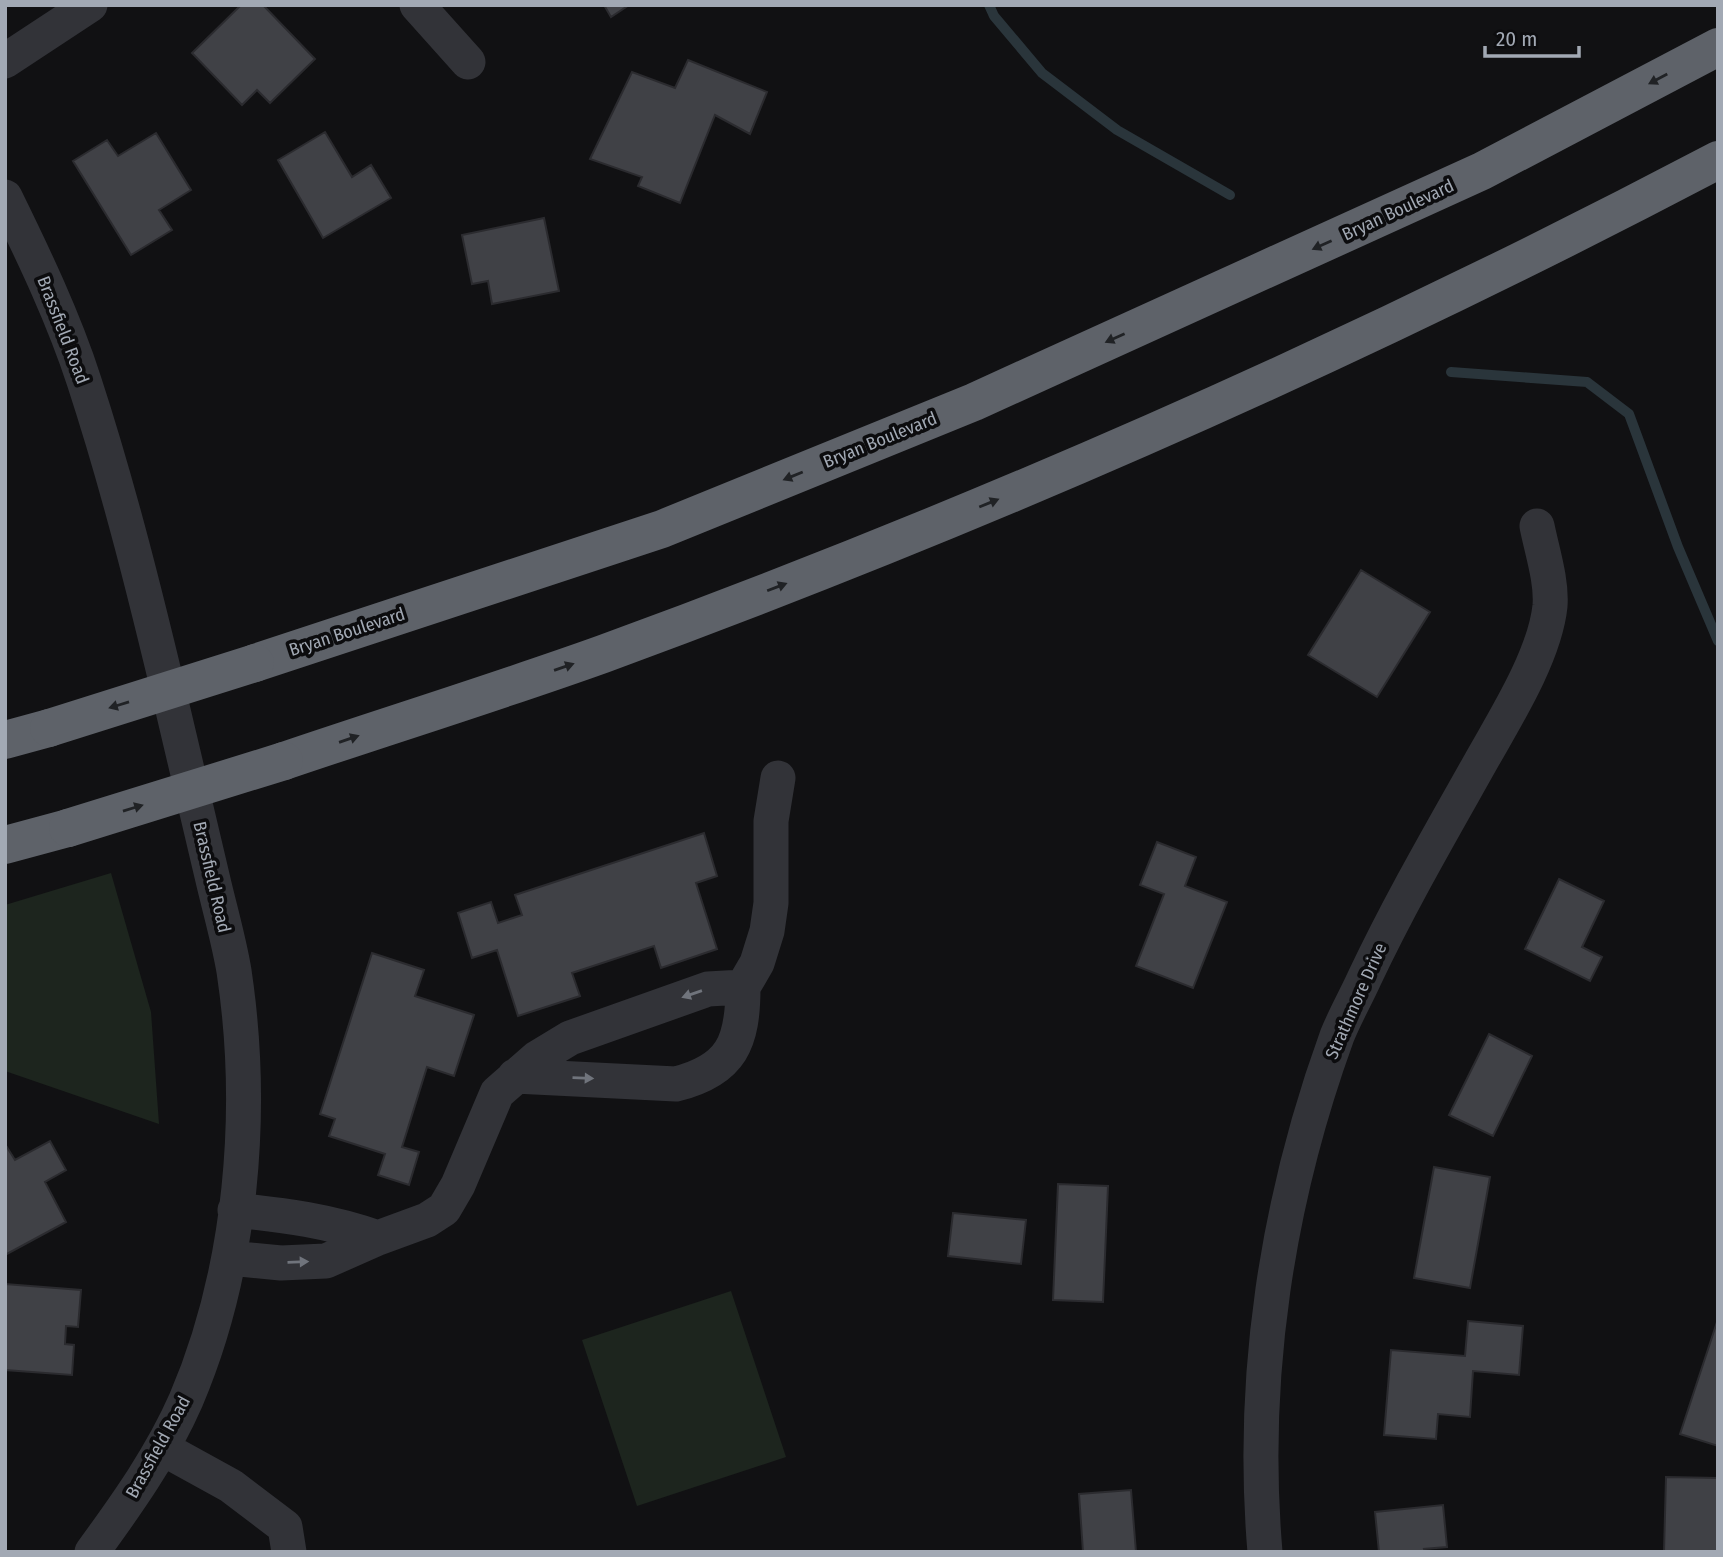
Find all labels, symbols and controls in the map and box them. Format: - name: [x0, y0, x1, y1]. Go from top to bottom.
- scale bar: [1485, 14, 1580, 58]
- text: 20 m: [1496, 26, 1537, 52]
- one-way arrow: [1648, 73, 1667, 85]
- street label: Bryan Boulevard: [1339, 175, 1457, 245]
- one-way arrow: [1312, 239, 1332, 251]
- street label: Brassfield Road: [32, 273, 94, 387]
- one-way arrow: [1104, 333, 1125, 344]
- street label: Bryan Boulevard: [820, 407, 940, 473]
- one-way arrow: [782, 470, 803, 481]
- one-way arrow: [978, 497, 999, 508]
- one-way arrow: [767, 581, 788, 592]
- street label: Bryan Boulevard: [286, 603, 408, 661]
- one-way arrow: [554, 661, 575, 672]
- one-way arrow: [109, 701, 130, 711]
- one-way arrow: [338, 734, 359, 744]
- one-way arrow: [123, 803, 144, 813]
- street label: Brassfield Road: [189, 819, 235, 935]
- street label: Strathmore Drive: [1321, 939, 1392, 1063]
- one-way arrow: [682, 989, 703, 1000]
- one-way arrow: [572, 1072, 594, 1083]
- one-way arrow: [287, 1257, 309, 1268]
- street label: Brassfield Road: [121, 1392, 195, 1502]

